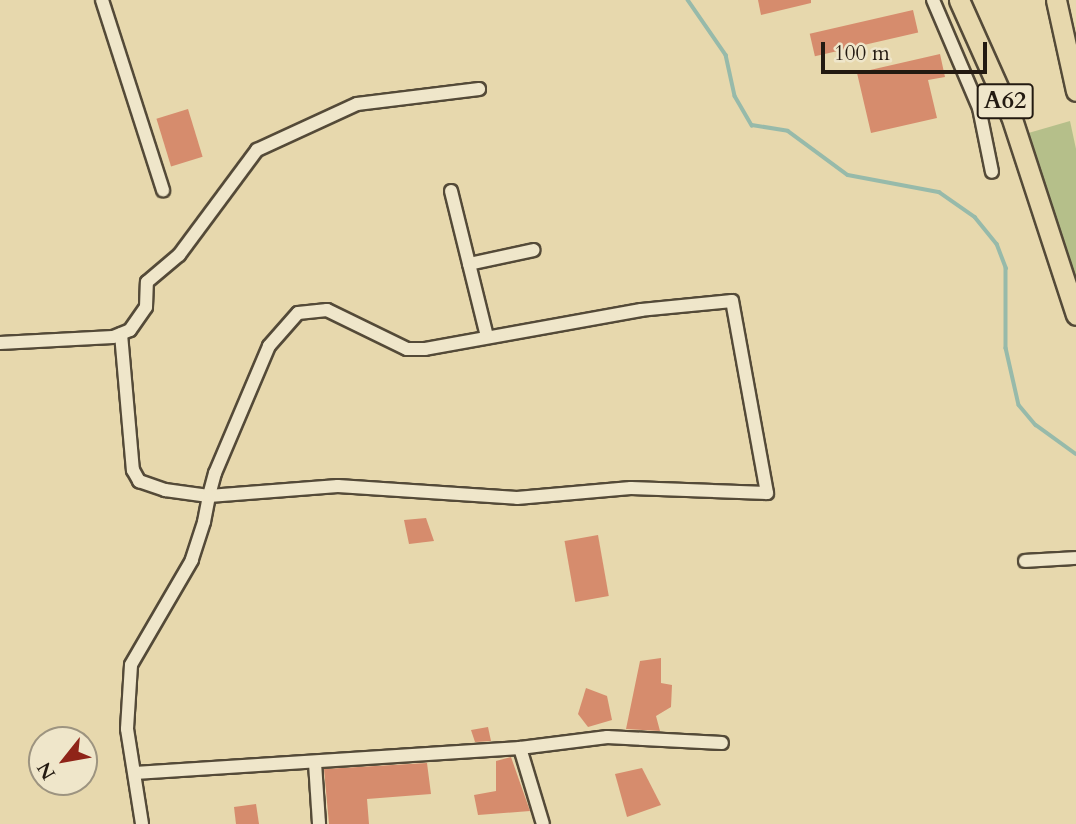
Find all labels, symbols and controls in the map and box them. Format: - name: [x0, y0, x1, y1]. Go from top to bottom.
- scale bar: [824, 28, 990, 72]
- text: 100 m: [834, 39, 890, 68]
- road number: Α62: [975, 80, 1035, 122]
- north arrow: [28, 726, 98, 796]
- text: N: [31, 757, 62, 785]

